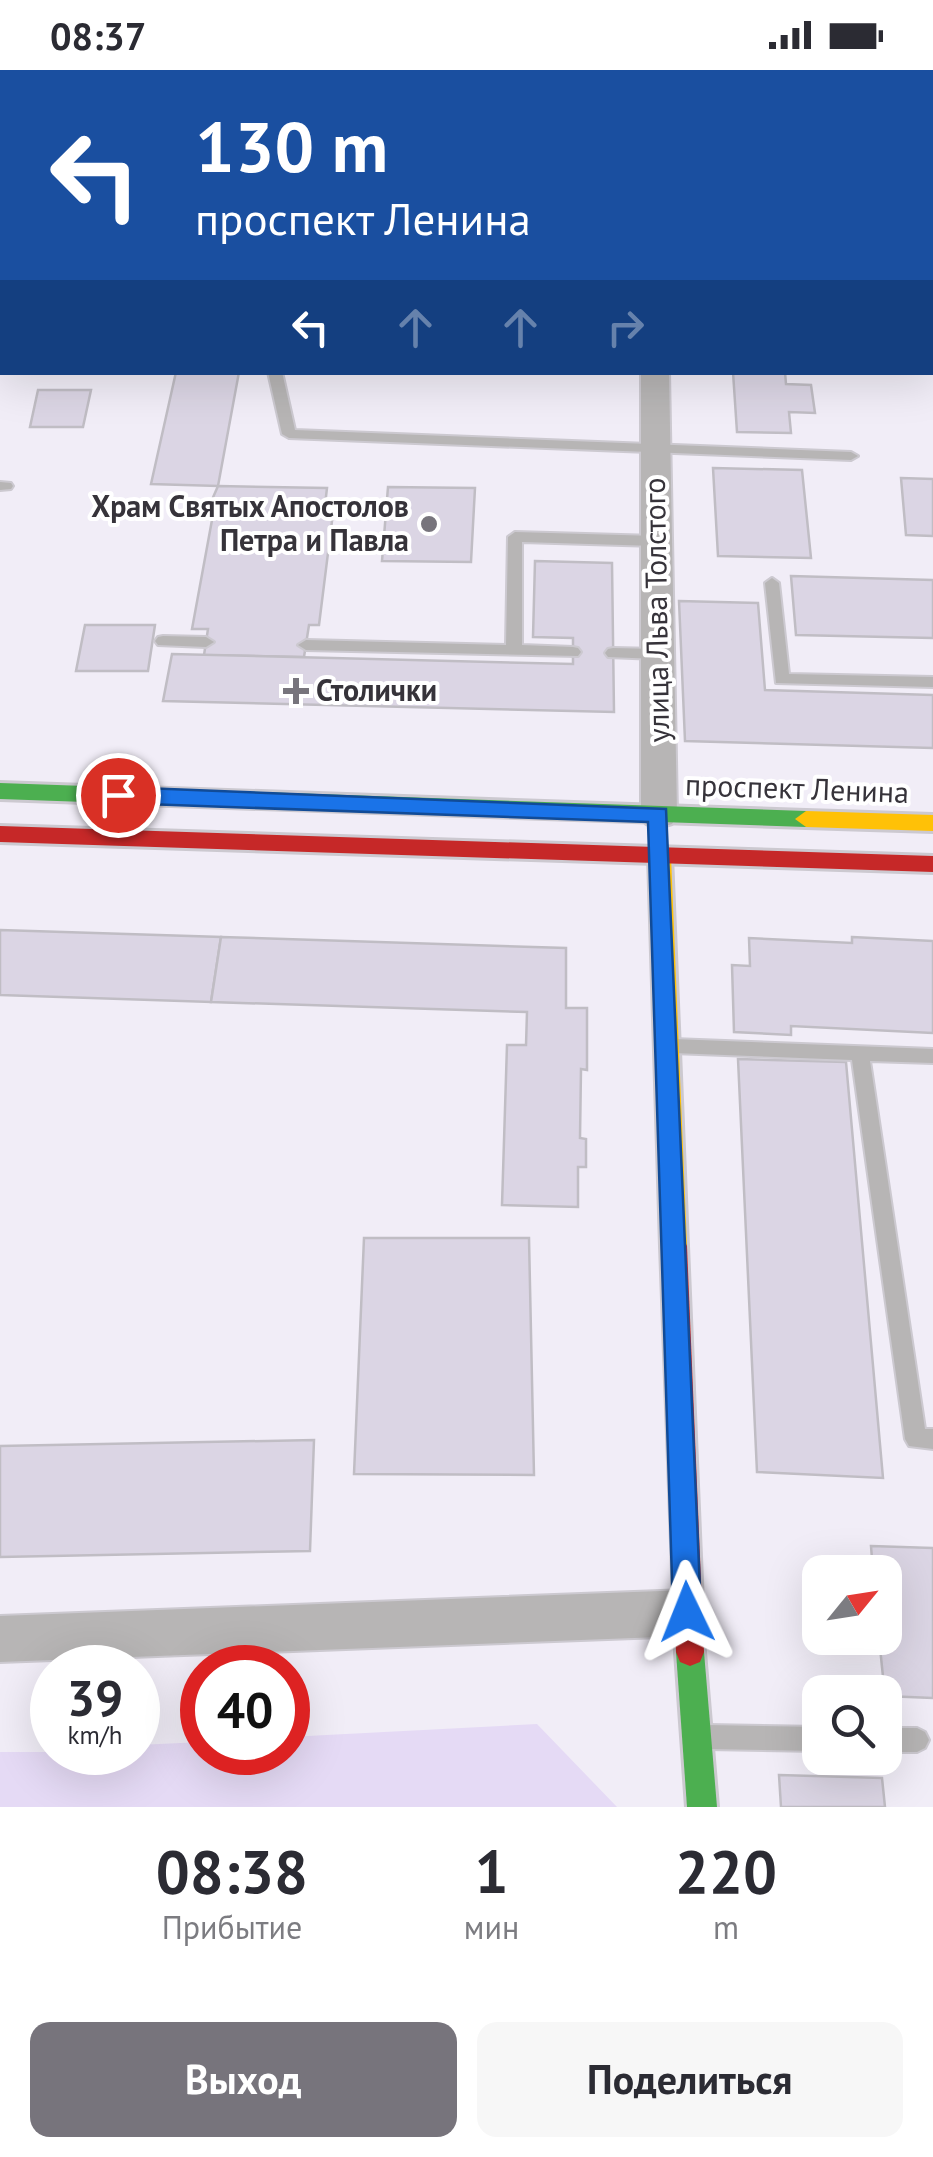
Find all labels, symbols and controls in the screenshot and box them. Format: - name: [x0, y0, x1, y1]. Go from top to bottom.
- text: 08:37: [50, 11, 146, 60]
- text: 130 m: [195, 101, 388, 191]
- icon: left: [30, 110, 160, 240]
- text: проспект Ленина: [195, 189, 531, 247]
- icon: left: [283, 300, 338, 355]
- icon: ahead: [388, 300, 443, 355]
- icon: ahead: [493, 300, 548, 355]
- icon: right: [598, 300, 653, 355]
- street label: улица Льва Толстого: [634, 477, 677, 743]
- place label: Храм Святых Апостолов Петра и Павла: [91, 486, 409, 559]
- marker: Храм Святых Апостолов Петра и Павла: [418, 513, 440, 535]
- place label: Столички: [316, 670, 437, 709]
- marker: Столички: [285, 680, 307, 702]
- pin: [76, 753, 161, 838]
- street label: проспект Ленина: [685, 764, 910, 811]
- icon: arrive: [91, 768, 146, 823]
- north arrow: [802, 1555, 902, 1655]
- map controls: [802, 1555, 902, 1775]
- position arrow: [635, 1560, 739, 1664]
- speed limit sign: 40: [180, 1645, 310, 1775]
- text: 39: [67, 1665, 123, 1730]
- button: search: [802, 1675, 902, 1775]
- text: km/h: [68, 1719, 122, 1751]
- text: 08:38: [156, 1832, 308, 1910]
- text: 1: [475, 1832, 509, 1910]
- text: 220: [675, 1832, 777, 1910]
- text: Прибытие: [162, 1906, 302, 1948]
- text: мин: [464, 1906, 519, 1948]
- text: m: [713, 1906, 739, 1948]
- button: Выход: [30, 2022, 457, 2137]
- button: Поделиться: [477, 2022, 903, 2137]

